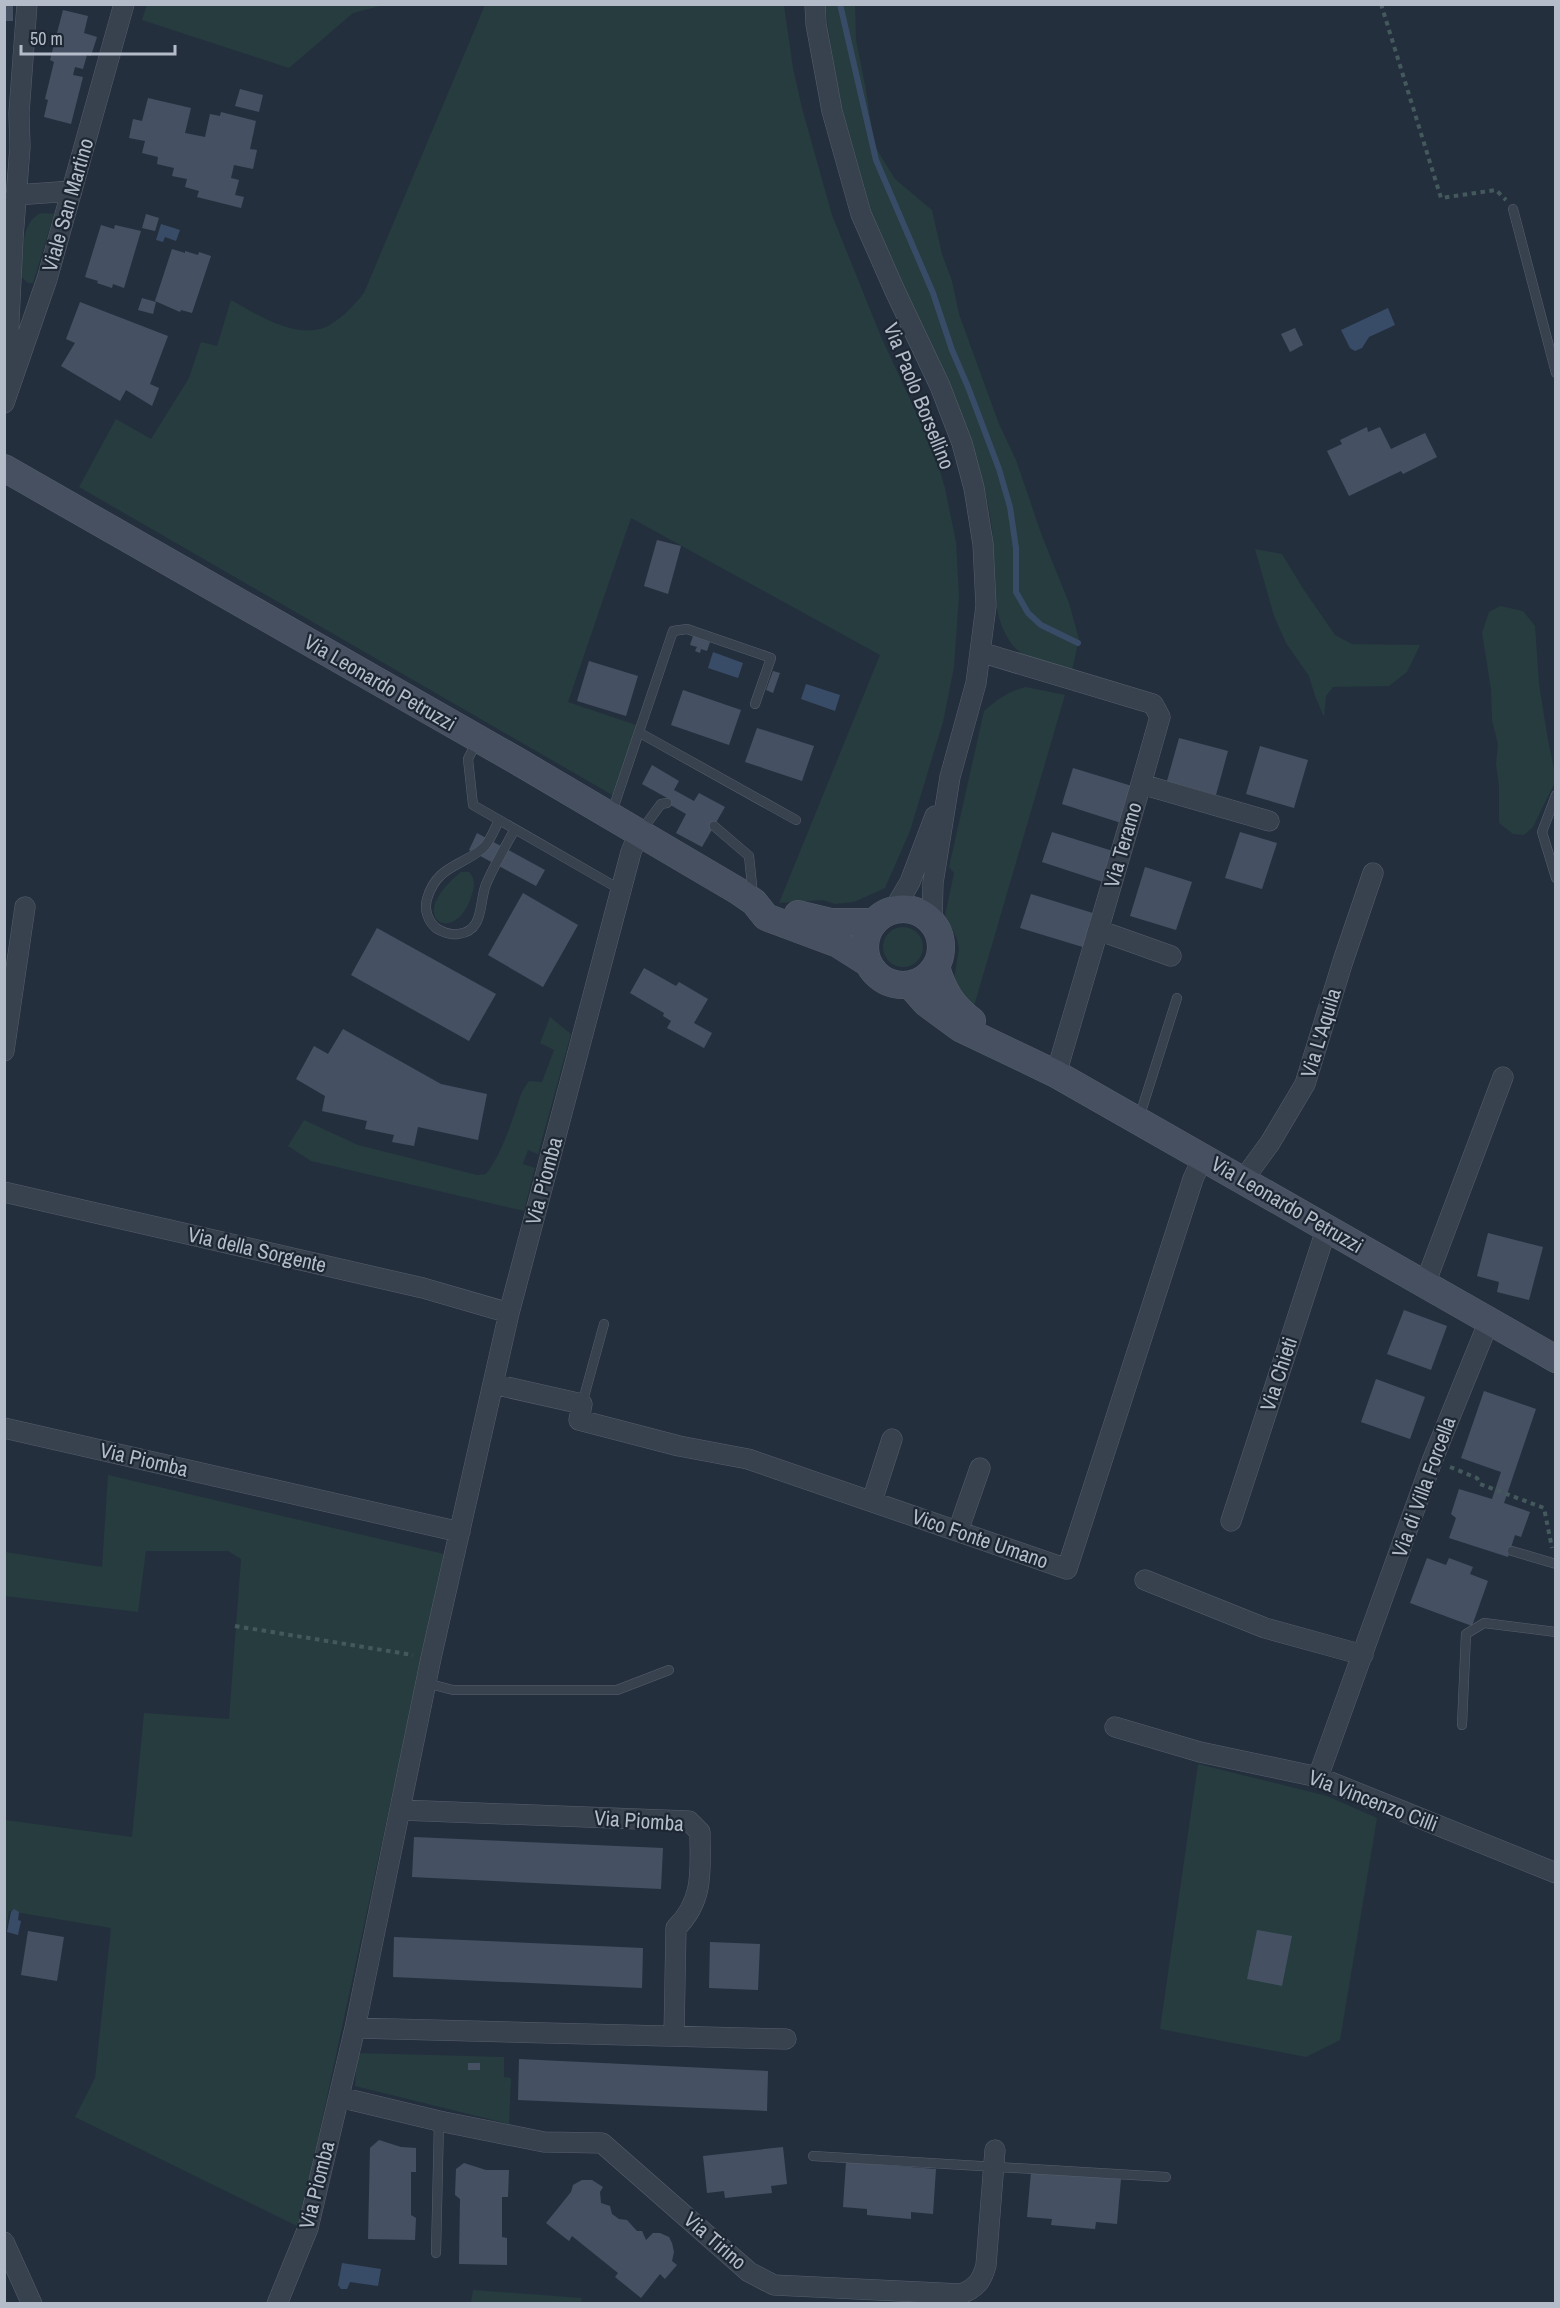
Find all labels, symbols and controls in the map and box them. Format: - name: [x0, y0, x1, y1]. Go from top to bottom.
- scale bar: [21, 18, 176, 56]
- text: 50 m: [30, 26, 63, 51]
- street label: Viale San Martino: [35, 135, 100, 275]
- street label: Via Paolo Borsellino: [877, 318, 962, 473]
- street label: Via Leonardo Petruzzi: [299, 627, 462, 738]
- street label: Via Teramo: [1097, 799, 1149, 891]
- street label: Via L'Aquila: [1293, 984, 1348, 1081]
- street label: Via Piomba: [518, 1133, 569, 1228]
- street label: Via Leonardo Petruzzi: [1206, 1149, 1369, 1260]
- street label: Via della Sorgente: [185, 1219, 329, 1280]
- street label: Via Chieti: [1253, 1333, 1304, 1415]
- street label: Via di Villa Forcella: [1385, 1412, 1463, 1561]
- street label: Via Piomba: [97, 1435, 191, 1484]
- street label: Vico Fonte Umano: [908, 1502, 1052, 1575]
- street label: Via Vincenzo Cilli: [1304, 1763, 1442, 1838]
- street label: Via Piomba: [593, 1803, 685, 1838]
- street label: Via Piomba: [292, 2137, 342, 2232]
- street label: Via Tirino: [678, 2205, 753, 2276]

